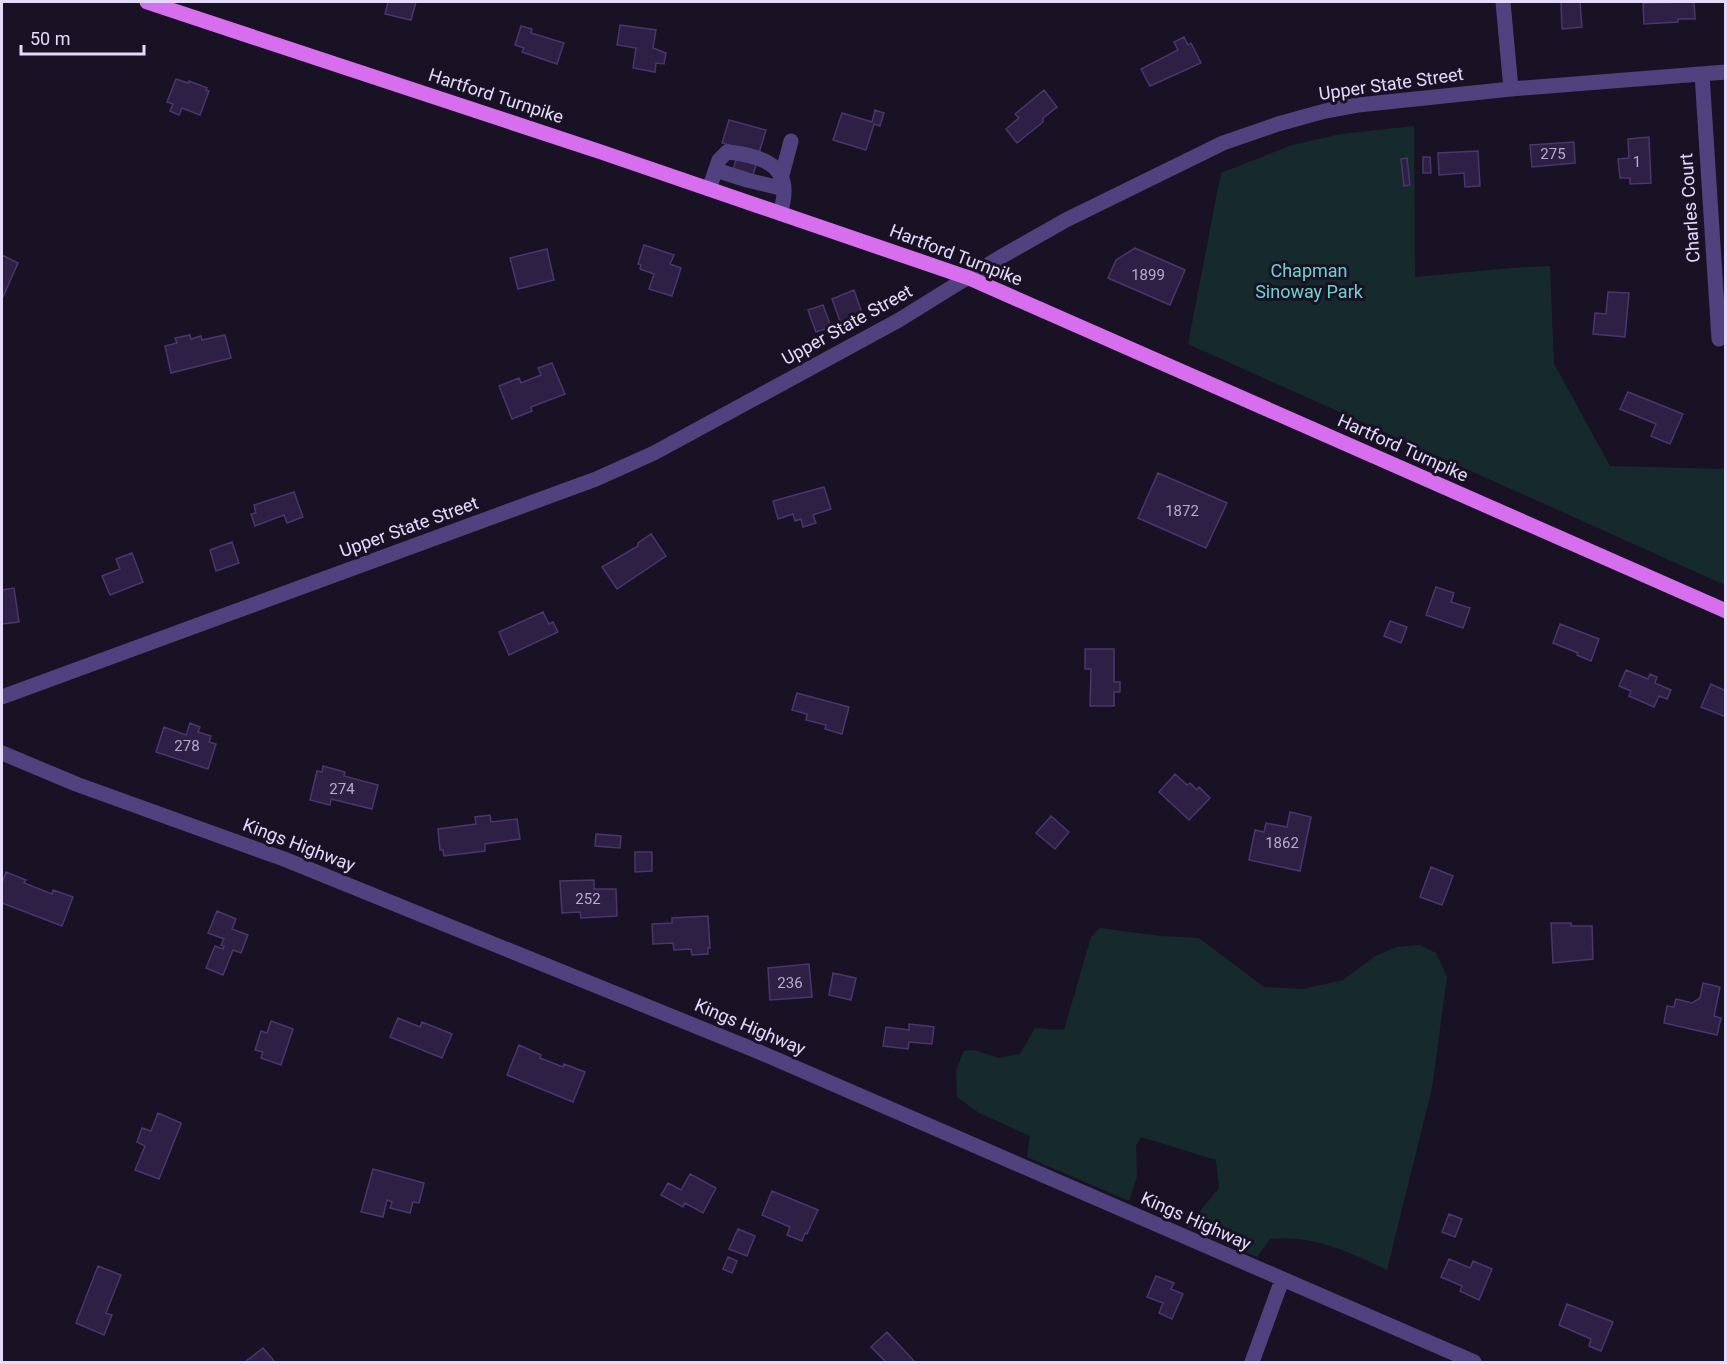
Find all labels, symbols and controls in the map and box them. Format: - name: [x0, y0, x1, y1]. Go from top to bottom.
- scale bar: [21, 18, 144, 56]
- text: 50 m: [30, 28, 70, 49]
- street label: Upper State Street: [1317, 63, 1465, 104]
- street label: Hartford Turnpike: [426, 64, 566, 127]
- house number: 275: [1540, 145, 1566, 163]
- house number: 1: [1633, 153, 1641, 171]
- street label: Charles Court: [1675, 153, 1704, 263]
- street label: Hartford Turnpike: [887, 220, 1026, 290]
- park label: Chapman Sinoway Park: [1255, 260, 1364, 302]
- house number: 1899: [1131, 266, 1165, 284]
- street label: Upper State Street: [778, 280, 916, 369]
- street label: Hartford Turnpike: [1335, 409, 1472, 486]
- street label: Upper State Street: [337, 492, 481, 561]
- house number: 1872: [1165, 502, 1199, 520]
- house number: 278: [174, 737, 200, 755]
- house number: 274: [329, 780, 355, 798]
- street label: Kings Highway: [240, 814, 359, 876]
- house number: 1862: [1265, 834, 1299, 852]
- house number: 252: [575, 890, 601, 908]
- house number: 236: [777, 974, 803, 992]
- street label: Kings Highway: [692, 994, 809, 1060]
- street label: Kings Highway: [1138, 1187, 1255, 1254]

